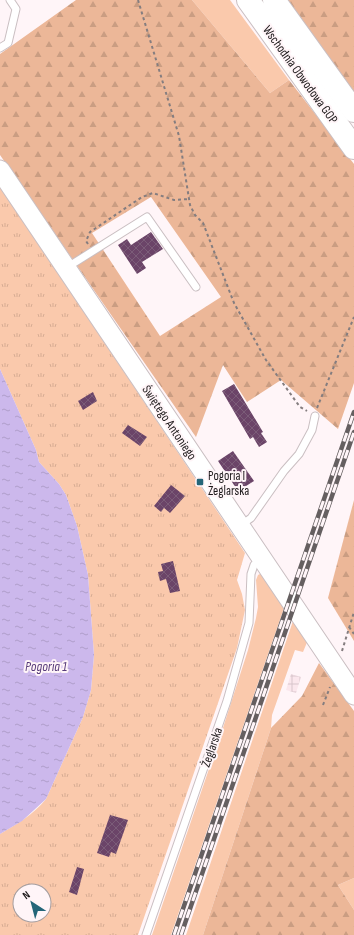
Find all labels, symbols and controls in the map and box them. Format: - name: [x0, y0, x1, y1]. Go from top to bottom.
- street label: Wschodnia Obwodowa GOP: [259, 22, 341, 127]
- street label: Świętego Antoniego: [138, 382, 200, 463]
- place label: Pogoria I Żeglarska: [208, 468, 249, 499]
- marker: Pogoria I Żeglarska: [195, 477, 205, 487]
- water label: Pogoria 1: [25, 658, 67, 675]
- street label: Żeglarska: [197, 725, 226, 769]
- north arrow: [12, 883, 52, 923]
- text: N: [20, 888, 33, 902]

